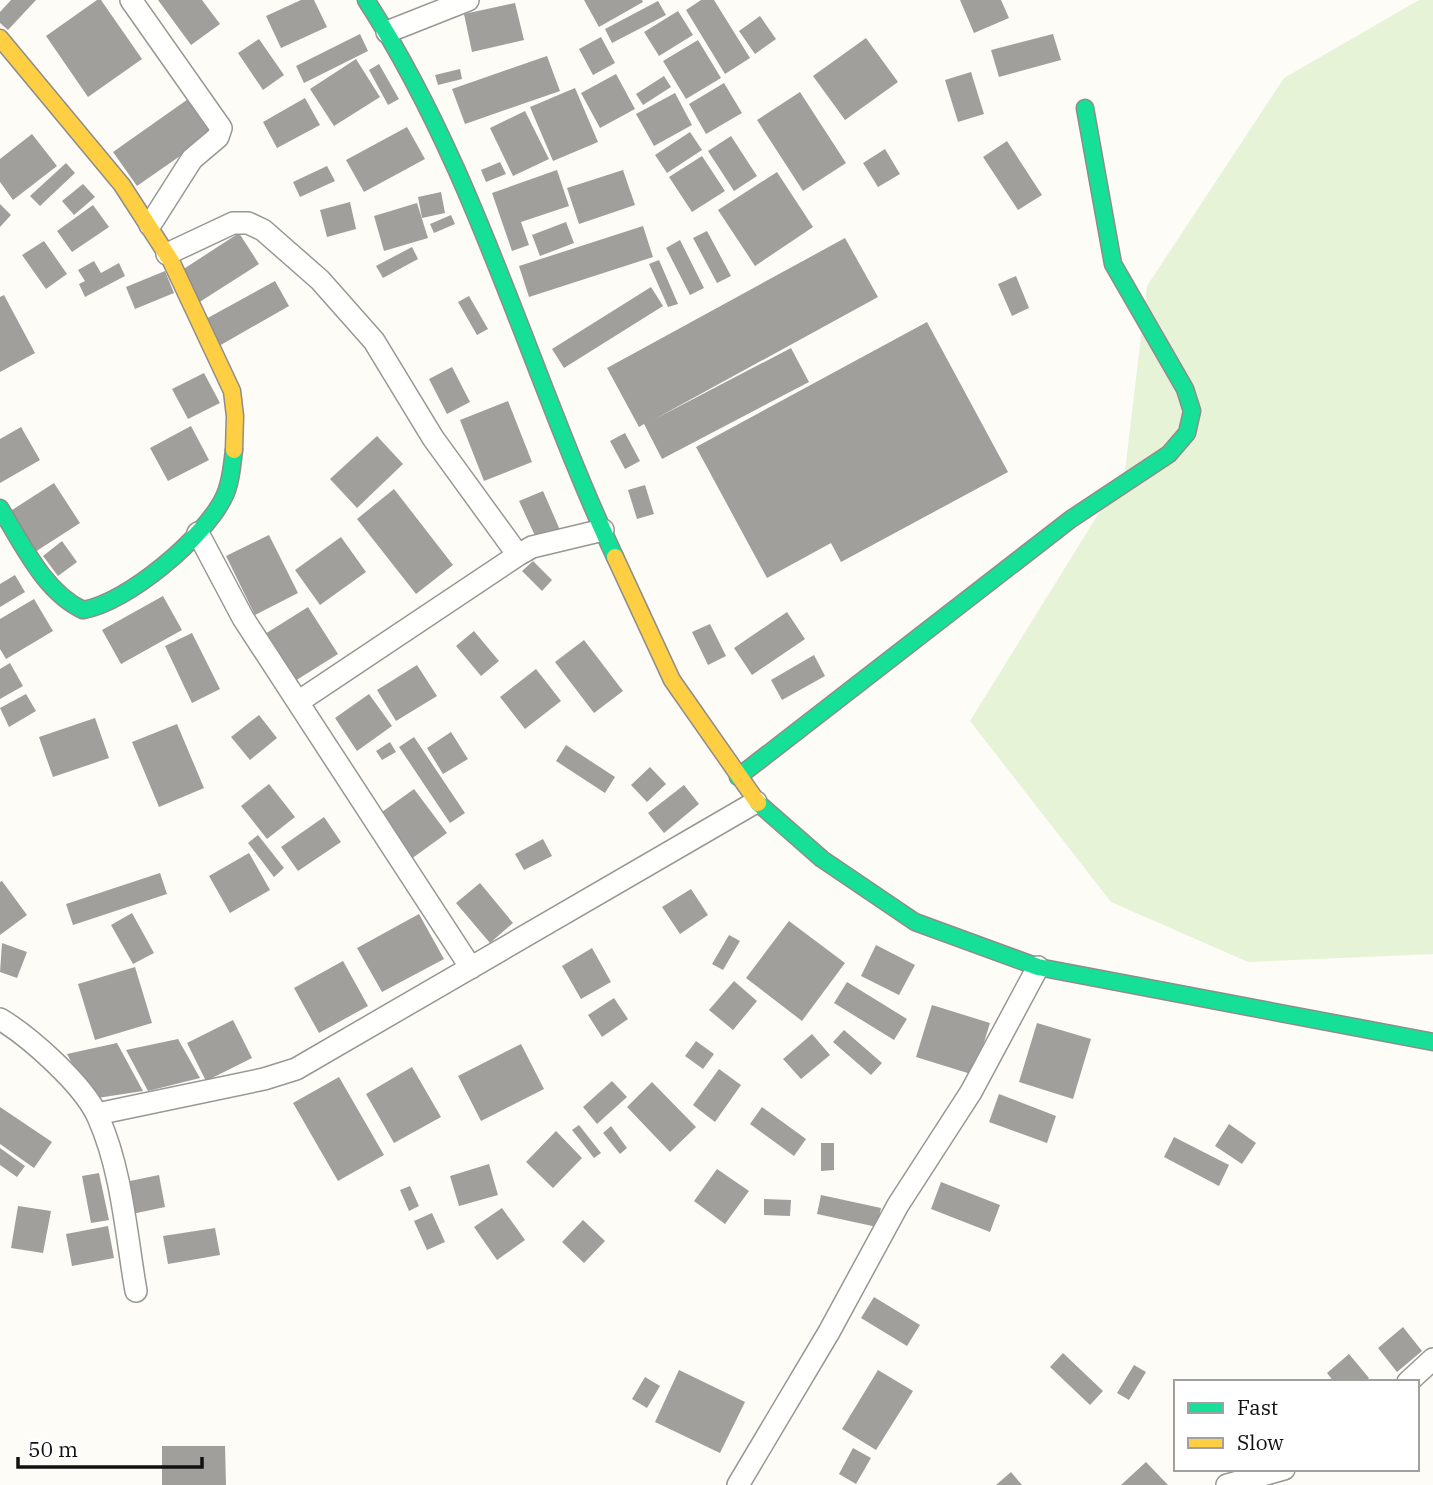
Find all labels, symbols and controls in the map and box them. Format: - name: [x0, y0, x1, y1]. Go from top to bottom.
- legend: [1174, 1380, 1419, 1471]
- text: Fast: [1237, 1393, 1278, 1421]
- scale bar: [18, 1426, 201, 1470]
- text: Slow: [1237, 1428, 1284, 1456]
- text: 50 m: [28, 1435, 78, 1463]

